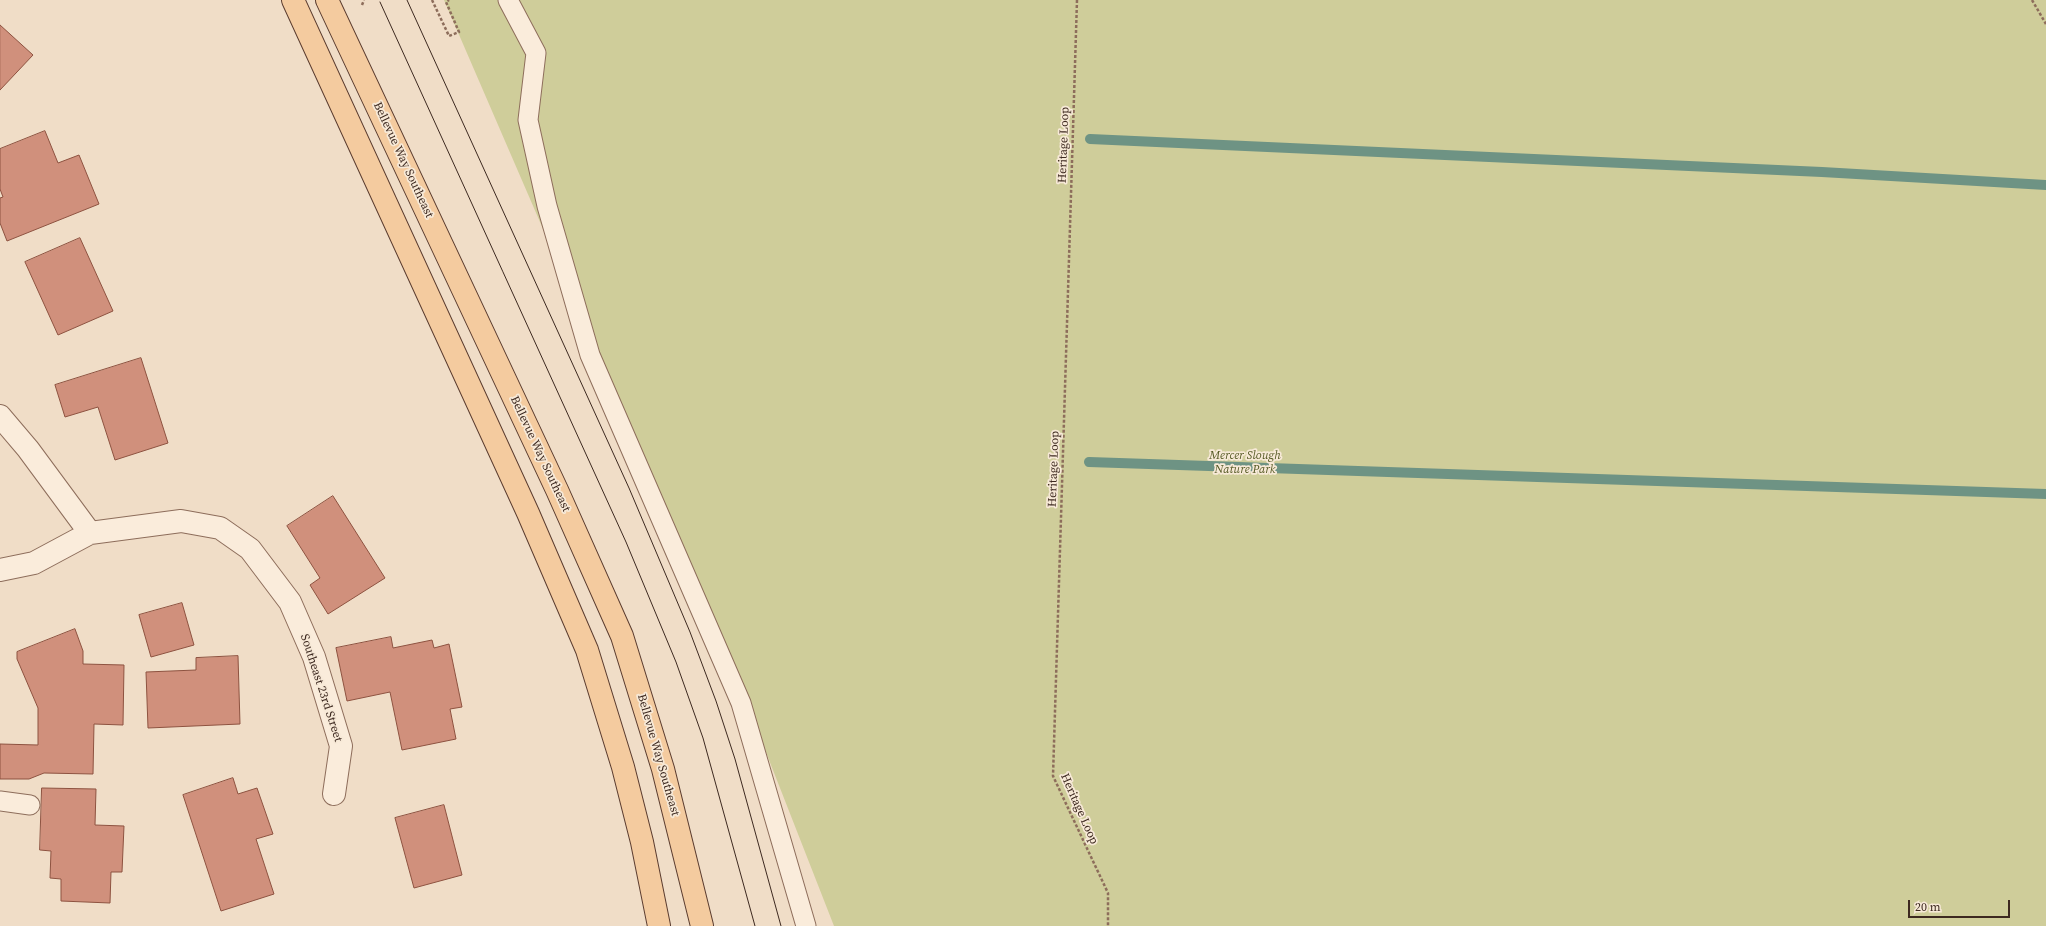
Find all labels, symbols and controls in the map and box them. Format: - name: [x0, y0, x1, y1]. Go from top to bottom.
- street label: Bellevue Way Southeast: [370, 100, 436, 220]
- street label: Heritage Loop: [1055, 107, 1073, 183]
- street label: Bellevue Way Southeast: [507, 394, 573, 514]
- street label: Heritage Loop: [1045, 431, 1063, 507]
- park label: Mercer Slough Nature Park: [1209, 449, 1281, 477]
- street label: Southeast 23rd Street: [297, 632, 345, 744]
- street label: Bellevue Way Southeast: [634, 692, 682, 818]
- street label: Heritage Loop: [1057, 771, 1101, 847]
- scale bar: [1910, 892, 2012, 918]
- text: 20 m: [1915, 899, 1941, 915]

